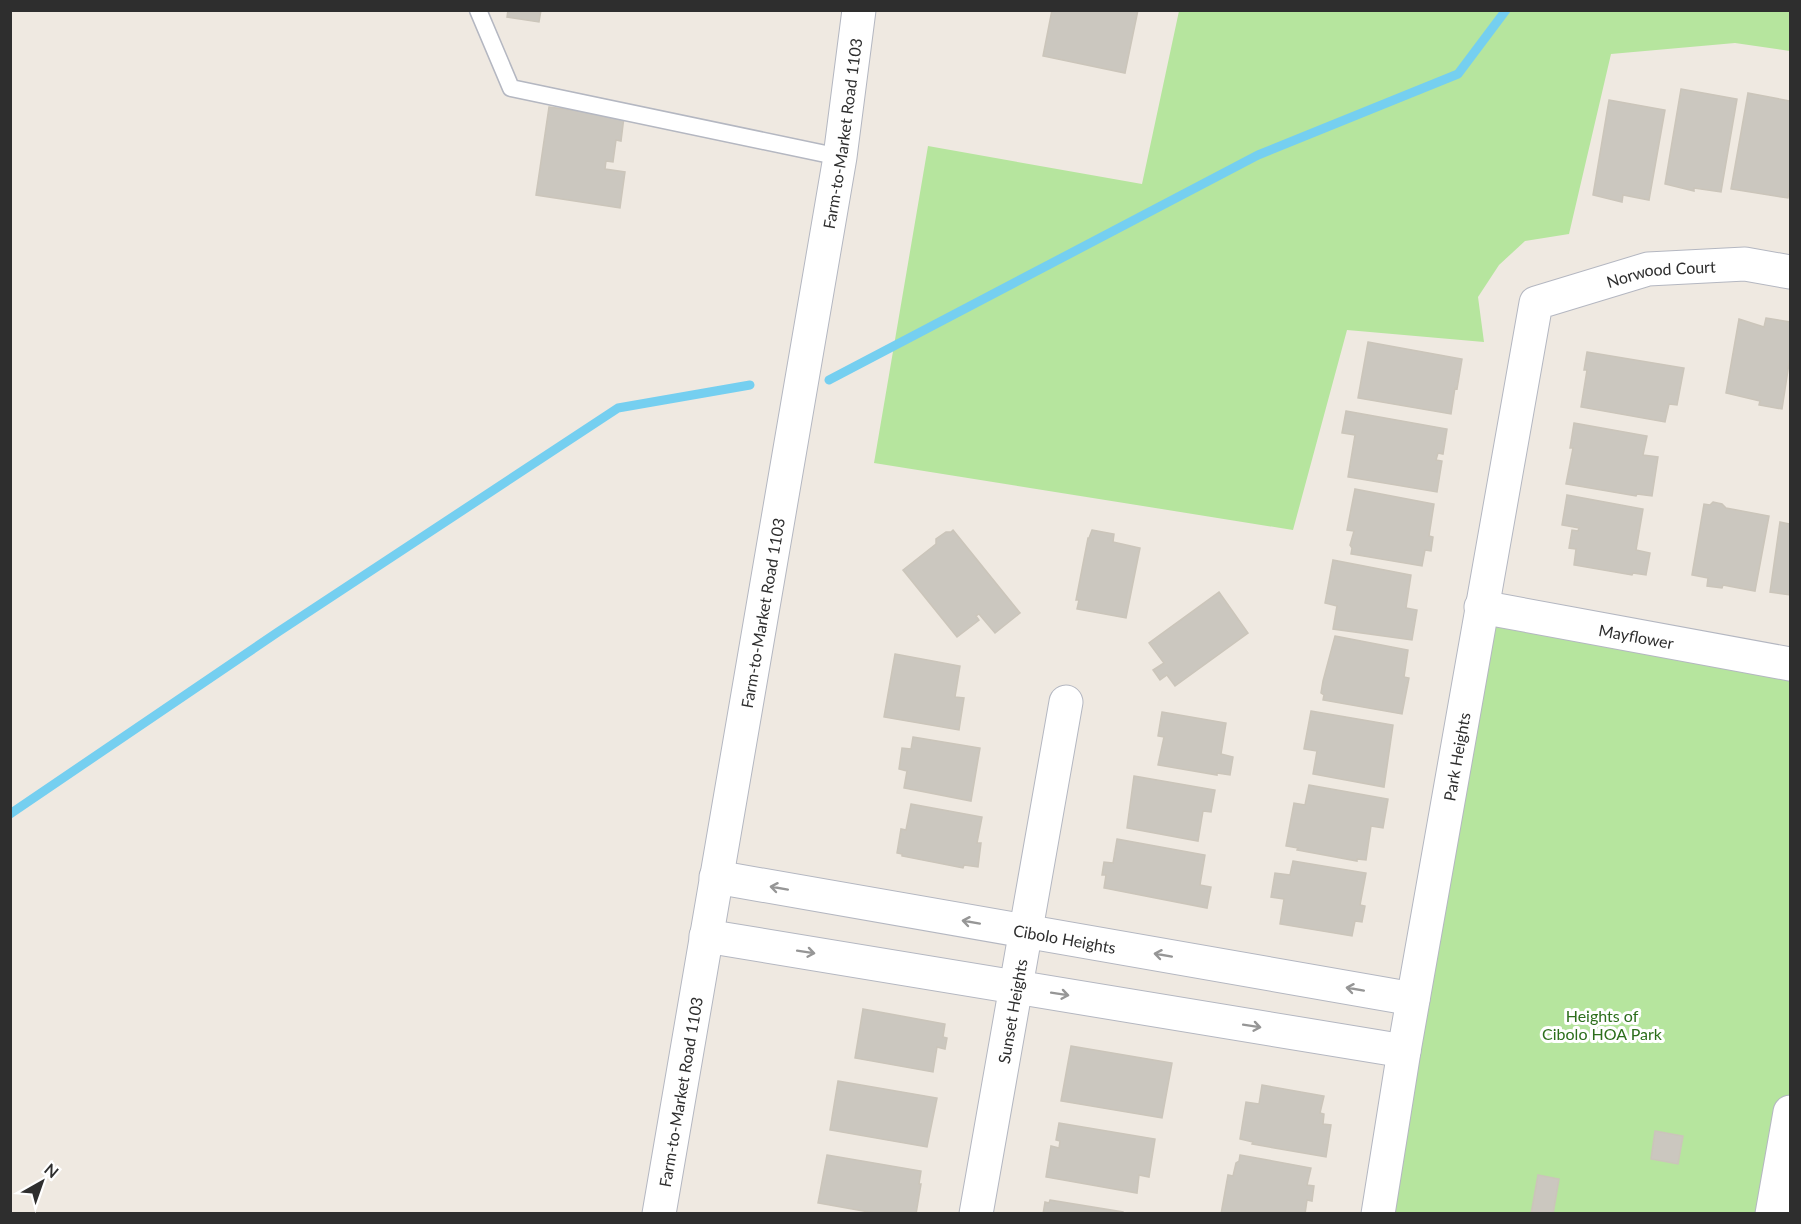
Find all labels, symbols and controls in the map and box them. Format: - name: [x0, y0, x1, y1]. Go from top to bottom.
- street label: Farm-to-Market Road 1103: [818, 37, 865, 230]
- street label: Norwood Court: [1604, 256, 1716, 291]
- street label: Farm-to-Market Road 1103: [736, 516, 788, 709]
- street label: Mayflower: [1597, 619, 1676, 652]
- street label: Park Heights: [1439, 711, 1473, 802]
- one-way arrow: [770, 882, 789, 893]
- one-way arrow: [962, 916, 981, 927]
- street label: Cibolo Heights: [1012, 920, 1117, 956]
- one-way arrow: [795, 947, 815, 958]
- one-way arrow: [1154, 950, 1174, 961]
- street label: Sunset Heights: [993, 957, 1030, 1065]
- one-way arrow: [1346, 983, 1366, 994]
- one-way arrow: [1050, 989, 1069, 1000]
- street label: Farm-to-Market Road 1103: [654, 995, 706, 1188]
- park label: Heights of Cibolo HOA Park: [1542, 1006, 1663, 1043]
- one-way arrow: [1242, 1021, 1262, 1032]
- north arrow: [12, 1152, 72, 1212]
- text: N: [41, 1159, 63, 1181]

